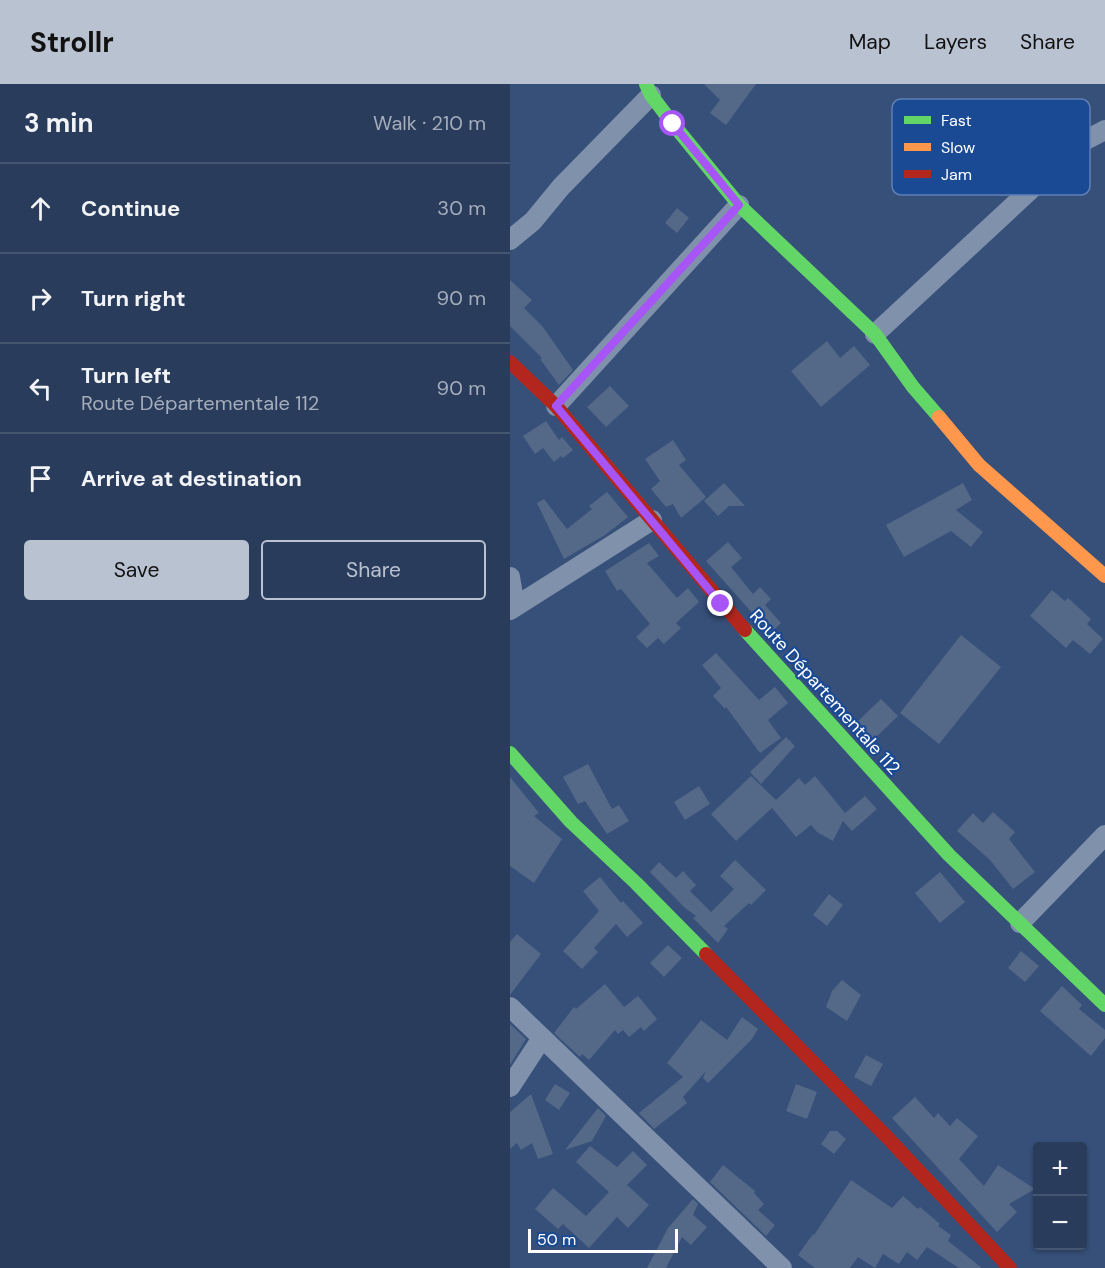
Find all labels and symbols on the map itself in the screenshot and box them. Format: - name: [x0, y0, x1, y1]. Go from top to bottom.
- legend: [892, 99, 1090, 195]
- route start: [659, 110, 685, 136]
- text: Fast: [941, 110, 972, 131]
- text: Slow: [941, 137, 975, 158]
- text: Jam: [941, 164, 972, 185]
- route end: [707, 590, 733, 616]
- street label: Route Départementale 112: [744, 604, 906, 780]
- scale bar: [528, 1226, 678, 1254]

